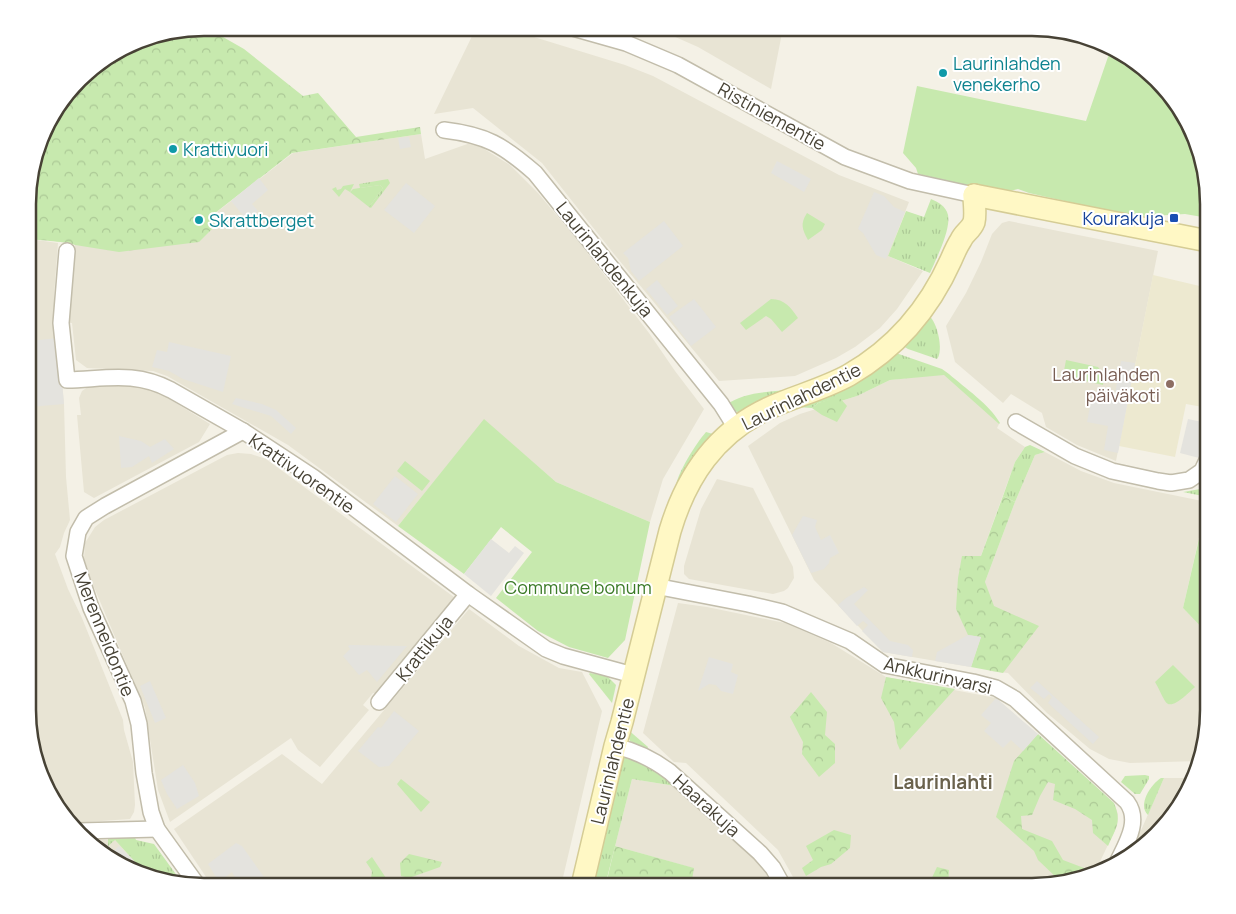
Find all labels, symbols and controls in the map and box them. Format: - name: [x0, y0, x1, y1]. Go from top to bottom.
- place label: Laurinlahden venekerho: [953, 51, 1061, 96]
- marker: Laurinlahden venekerho: [937, 67, 949, 79]
- street label: Ristiniementie: [714, 76, 830, 156]
- place label: Krattivuori: [183, 137, 269, 161]
- marker: Krattivuori: [167, 143, 179, 155]
- street label: Laurinlahdenkuja: [551, 196, 659, 322]
- place label: Kourakuja: [1082, 206, 1164, 230]
- place label: Skrattberget: [209, 208, 314, 232]
- marker: Kourakuja: [1168, 212, 1180, 224]
- marker: Skrattberget: [193, 214, 205, 226]
- street label: Laurinlahdentie: [737, 357, 865, 435]
- place label: Laurinlahden päiväkoti: [1052, 362, 1160, 407]
- marker: Laurinlahden päiväkoti: [1164, 378, 1176, 390]
- street label: Krattivuorentie: [244, 428, 360, 518]
- street label: Merenneidontie: [69, 568, 141, 700]
- park label: Commune bonum: [504, 575, 652, 599]
- street label: Krattikuja: [390, 610, 458, 686]
- street label: Ankkurinvarsi: [882, 651, 994, 699]
- street label: Laurinlahdentie: [585, 695, 639, 827]
- street label: Haarakuja: [668, 768, 746, 842]
- district label: Laurinlahti: [893, 769, 993, 795]

